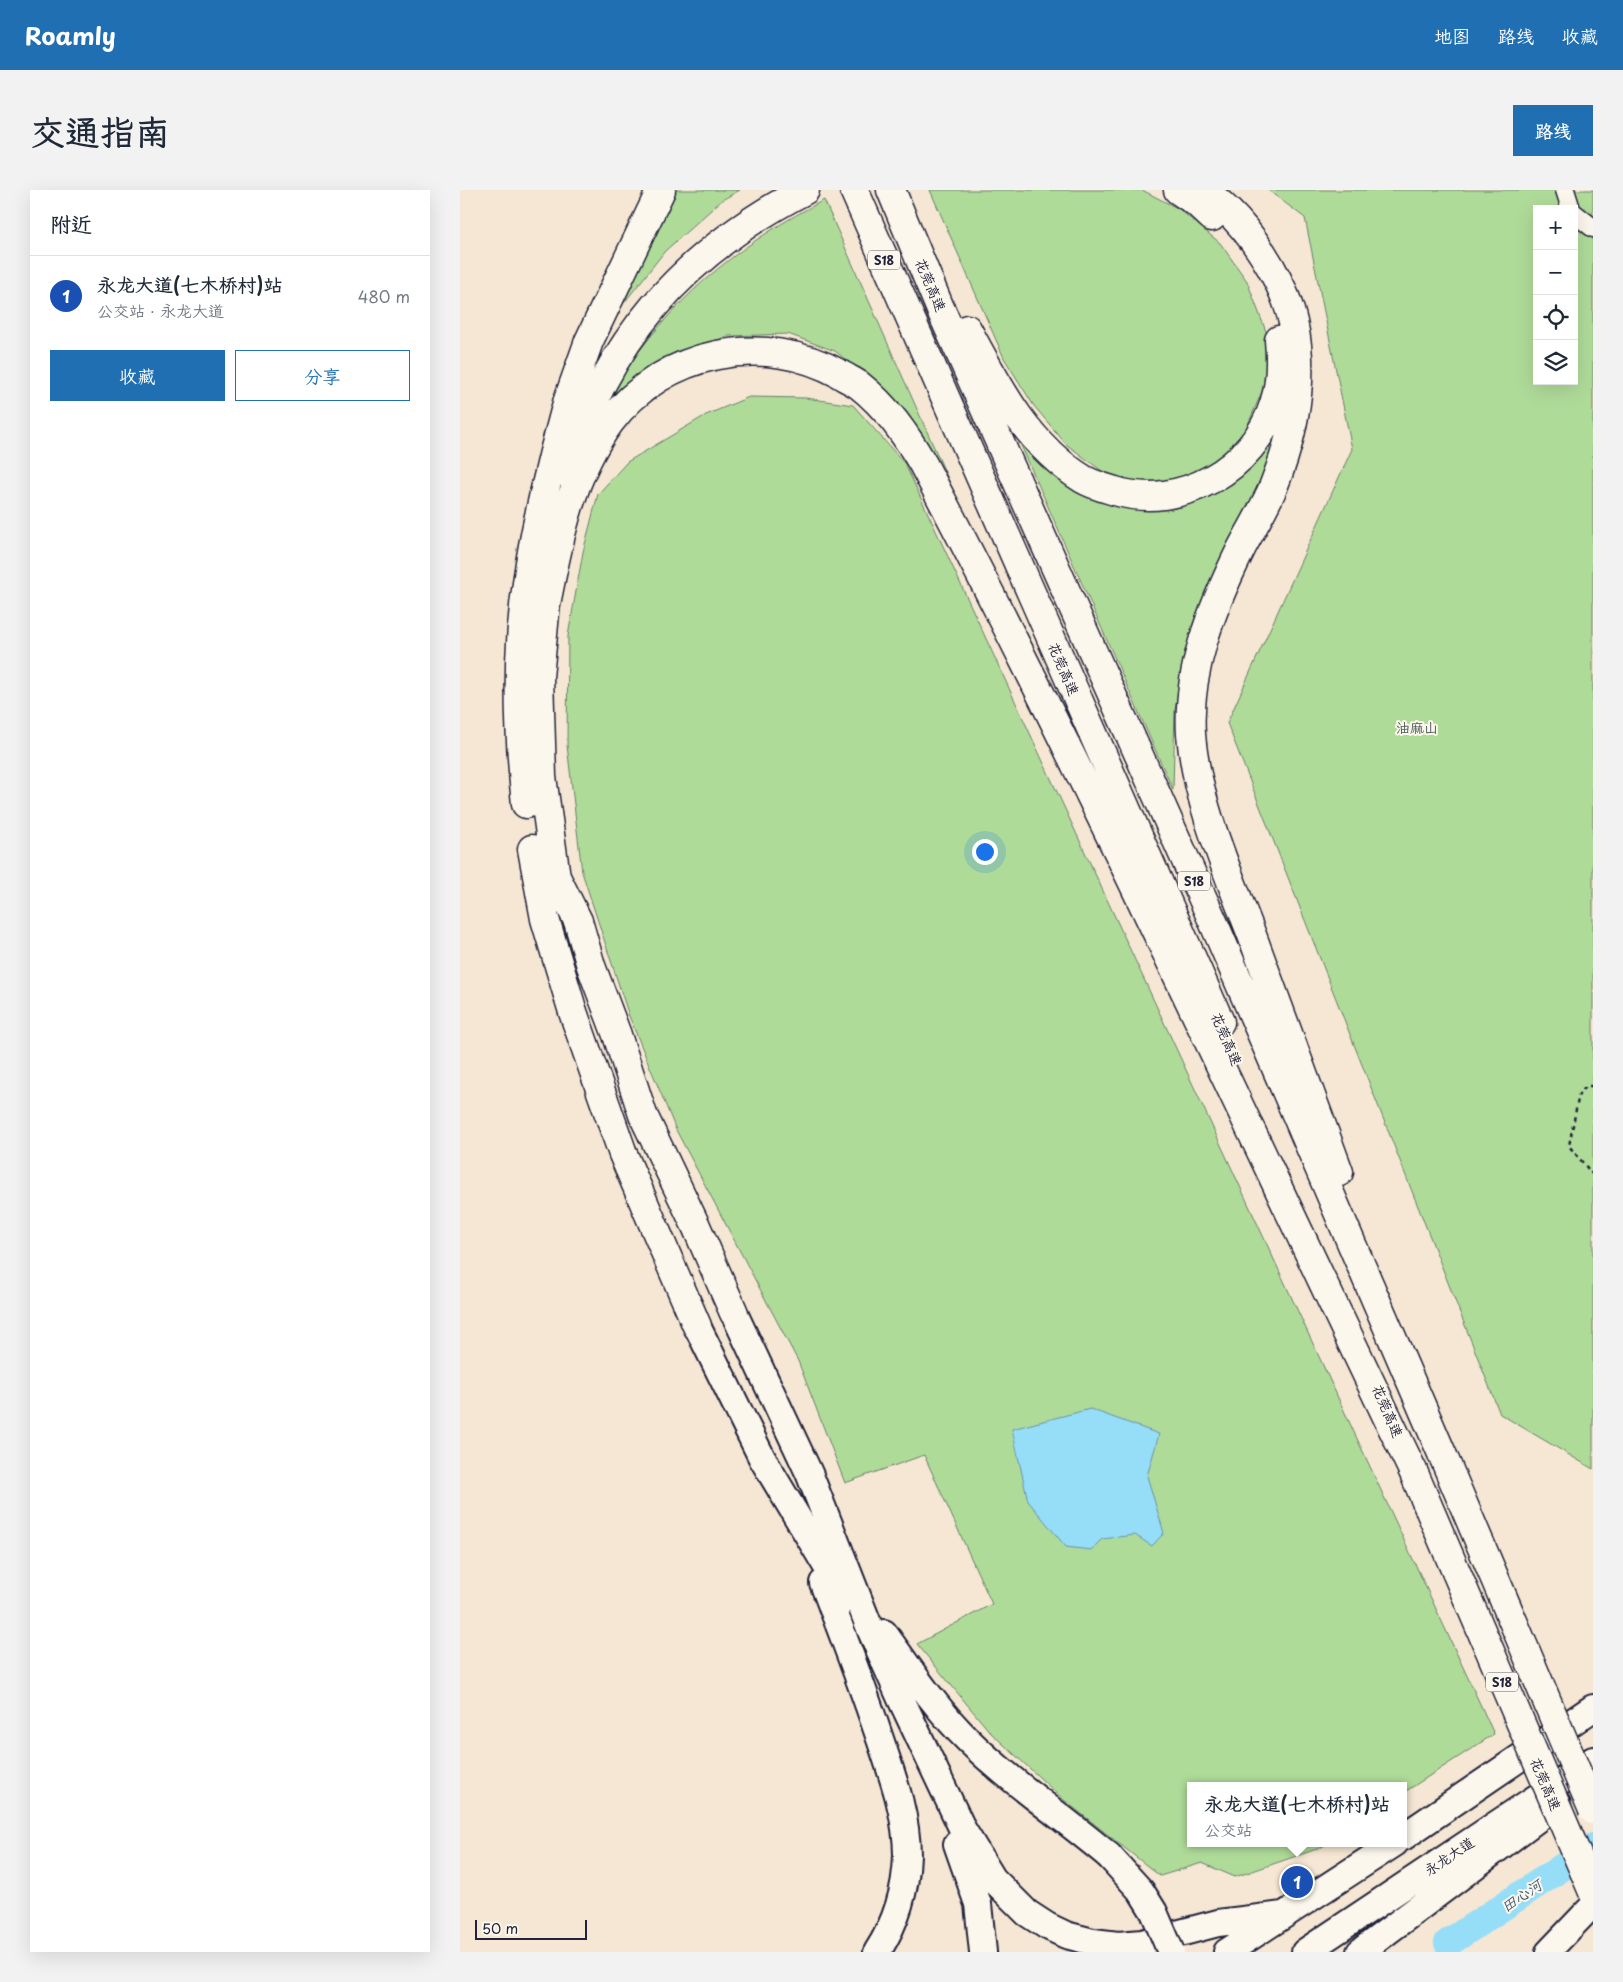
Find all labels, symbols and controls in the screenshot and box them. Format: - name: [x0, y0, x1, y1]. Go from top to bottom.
- text: Roamly: [25, 17, 116, 53]
- text: 地图: [1434, 22, 1470, 49]
- text: 路线: [1498, 22, 1534, 49]
- text: 收藏: [1562, 22, 1598, 49]
- text: 交通指南: [30, 104, 170, 157]
- button: 路线: [1513, 105, 1593, 156]
- map controls: [1533, 205, 1578, 385]
- button: +: [1533, 205, 1578, 250]
- text: 附近: [50, 207, 92, 239]
- road number: S18: [868, 250, 900, 270]
- button: −: [1533, 250, 1578, 295]
- street label: 花莞高速: [910, 255, 952, 315]
- text: 永龙大道(七木桥村)站: [97, 270, 282, 298]
- text: 1: [62, 284, 70, 308]
- text: 480 m: [358, 284, 410, 308]
- button: locate: [1533, 295, 1578, 340]
- text: 公交站 · 永龙大道: [97, 298, 224, 322]
- button: layers: [1533, 340, 1578, 385]
- button: 收藏: [50, 350, 225, 401]
- button: 分享: [235, 350, 410, 401]
- street label: 花莞高速: [1043, 639, 1085, 699]
- park label: 油麻山: [1396, 717, 1438, 738]
- your location: [972, 839, 998, 865]
- road number: S18: [1178, 871, 1210, 890]
- street label: 花莞高速: [1206, 1009, 1248, 1069]
- street label: 花莞高速: [1367, 1381, 1409, 1441]
- road number: S18: [1486, 1672, 1518, 1691]
- street label: 花莞高速: [1525, 1754, 1567, 1814]
- popup: [1187, 1782, 1407, 1847]
- text: 永龙大道(七木桥村)站: [1204, 1789, 1390, 1817]
- text: 公交站: [1204, 1817, 1252, 1841]
- street label: 永龙大道: [1420, 1832, 1478, 1880]
- pin: 1: [1281, 1863, 1313, 1901]
- water label: 田心河: [1496, 1871, 1549, 1917]
- scale bar: [475, 1917, 588, 1940]
- text: 50 m: [482, 1918, 518, 1939]

